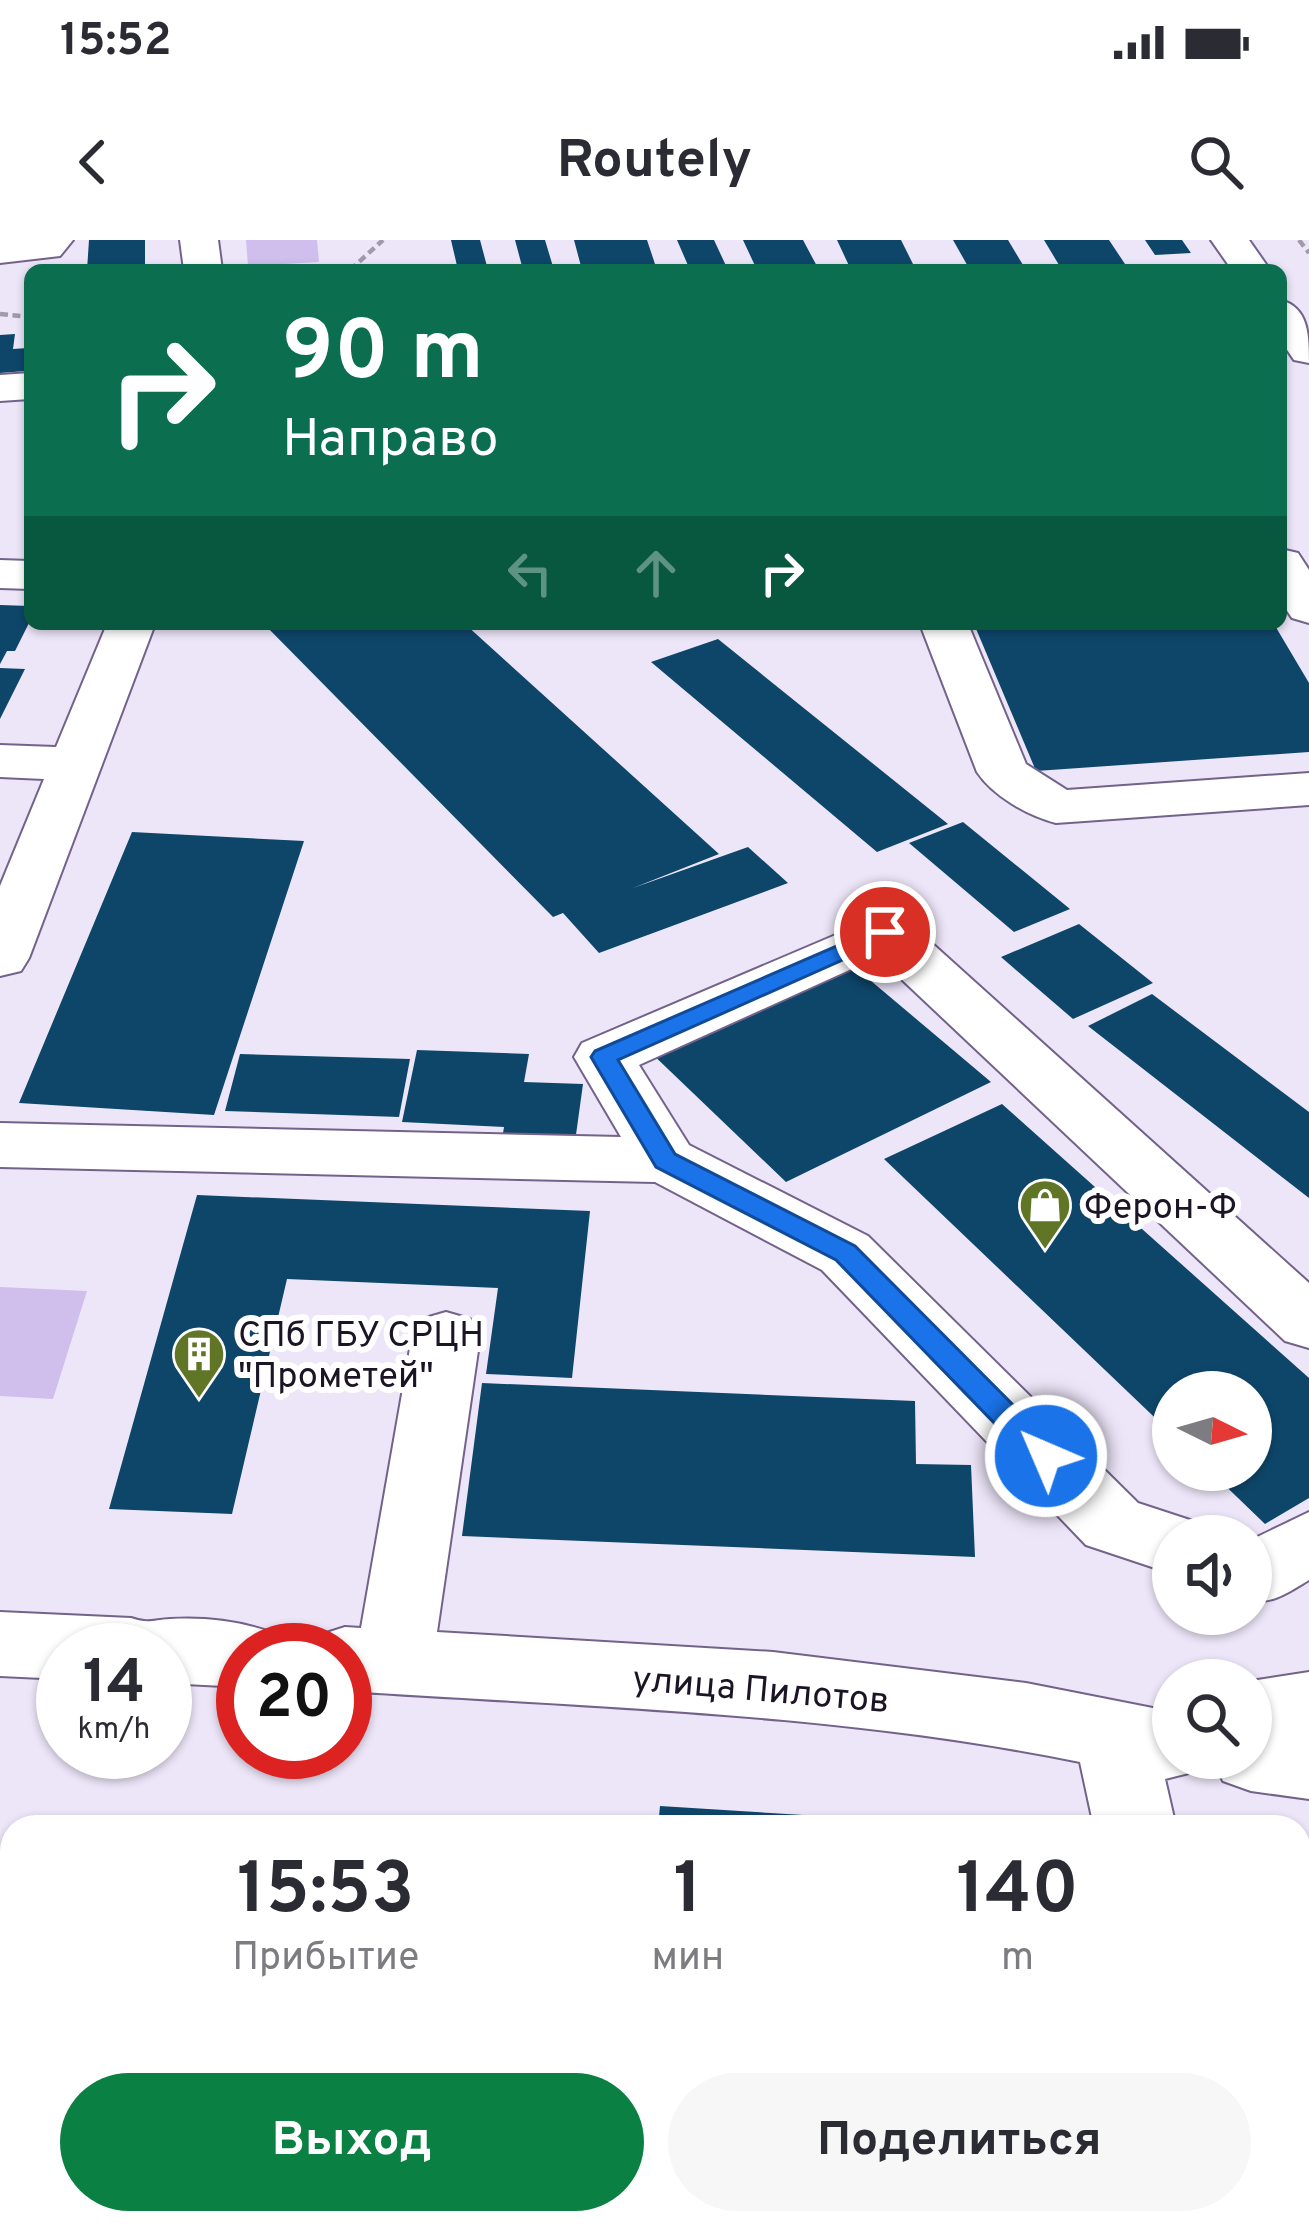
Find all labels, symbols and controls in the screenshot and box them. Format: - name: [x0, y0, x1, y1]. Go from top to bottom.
- text: 15:52: [60, 14, 171, 71]
- text: Routely: [557, 128, 752, 197]
- icon: back: [60, 129, 126, 195]
- icon: search: [1183, 129, 1249, 195]
- text: 90 m: [282, 303, 484, 409]
- icon: right: [84, 312, 240, 468]
- text: Направо: [282, 407, 499, 476]
- icon: left: [497, 540, 563, 606]
- icon: ahead: [623, 540, 689, 606]
- icon: right: [749, 540, 815, 606]
- pin: [834, 881, 936, 983]
- icon: arrive: [852, 899, 918, 965]
- shop icon: Ферон-Ф: [1017, 1177, 1073, 1251]
- place label: Ферон-Ф: [1084, 1186, 1237, 1232]
- place label: СПб ГБУ СРЦН "Прометей": [238, 1314, 484, 1401]
- building icon: СПб ГБУ СРЦН "Прометей": [171, 1326, 227, 1400]
- north arrow: [1152, 1371, 1272, 1491]
- map controls: [1152, 1371, 1272, 1779]
- position arrow: [983, 1393, 1109, 1519]
- button: sound: [1152, 1515, 1272, 1635]
- speed limit sign: 20: [216, 1623, 372, 1779]
- text: 14: [83, 1648, 145, 1724]
- street label: улица Пилотов: [630, 1658, 891, 1726]
- button: search: [1152, 1659, 1272, 1779]
- text: km/h: [78, 1712, 150, 1749]
- text: 15:53: [237, 1847, 414, 1939]
- text: 1: [673, 1847, 702, 1939]
- text: 140: [956, 1847, 1079, 1939]
- text: Прибытие: [232, 1935, 419, 1984]
- text: мин: [651, 1935, 724, 1984]
- text: m: [1001, 1935, 1034, 1984]
- button: Выход: [60, 2073, 644, 2211]
- button: Поделиться: [668, 2073, 1251, 2211]

